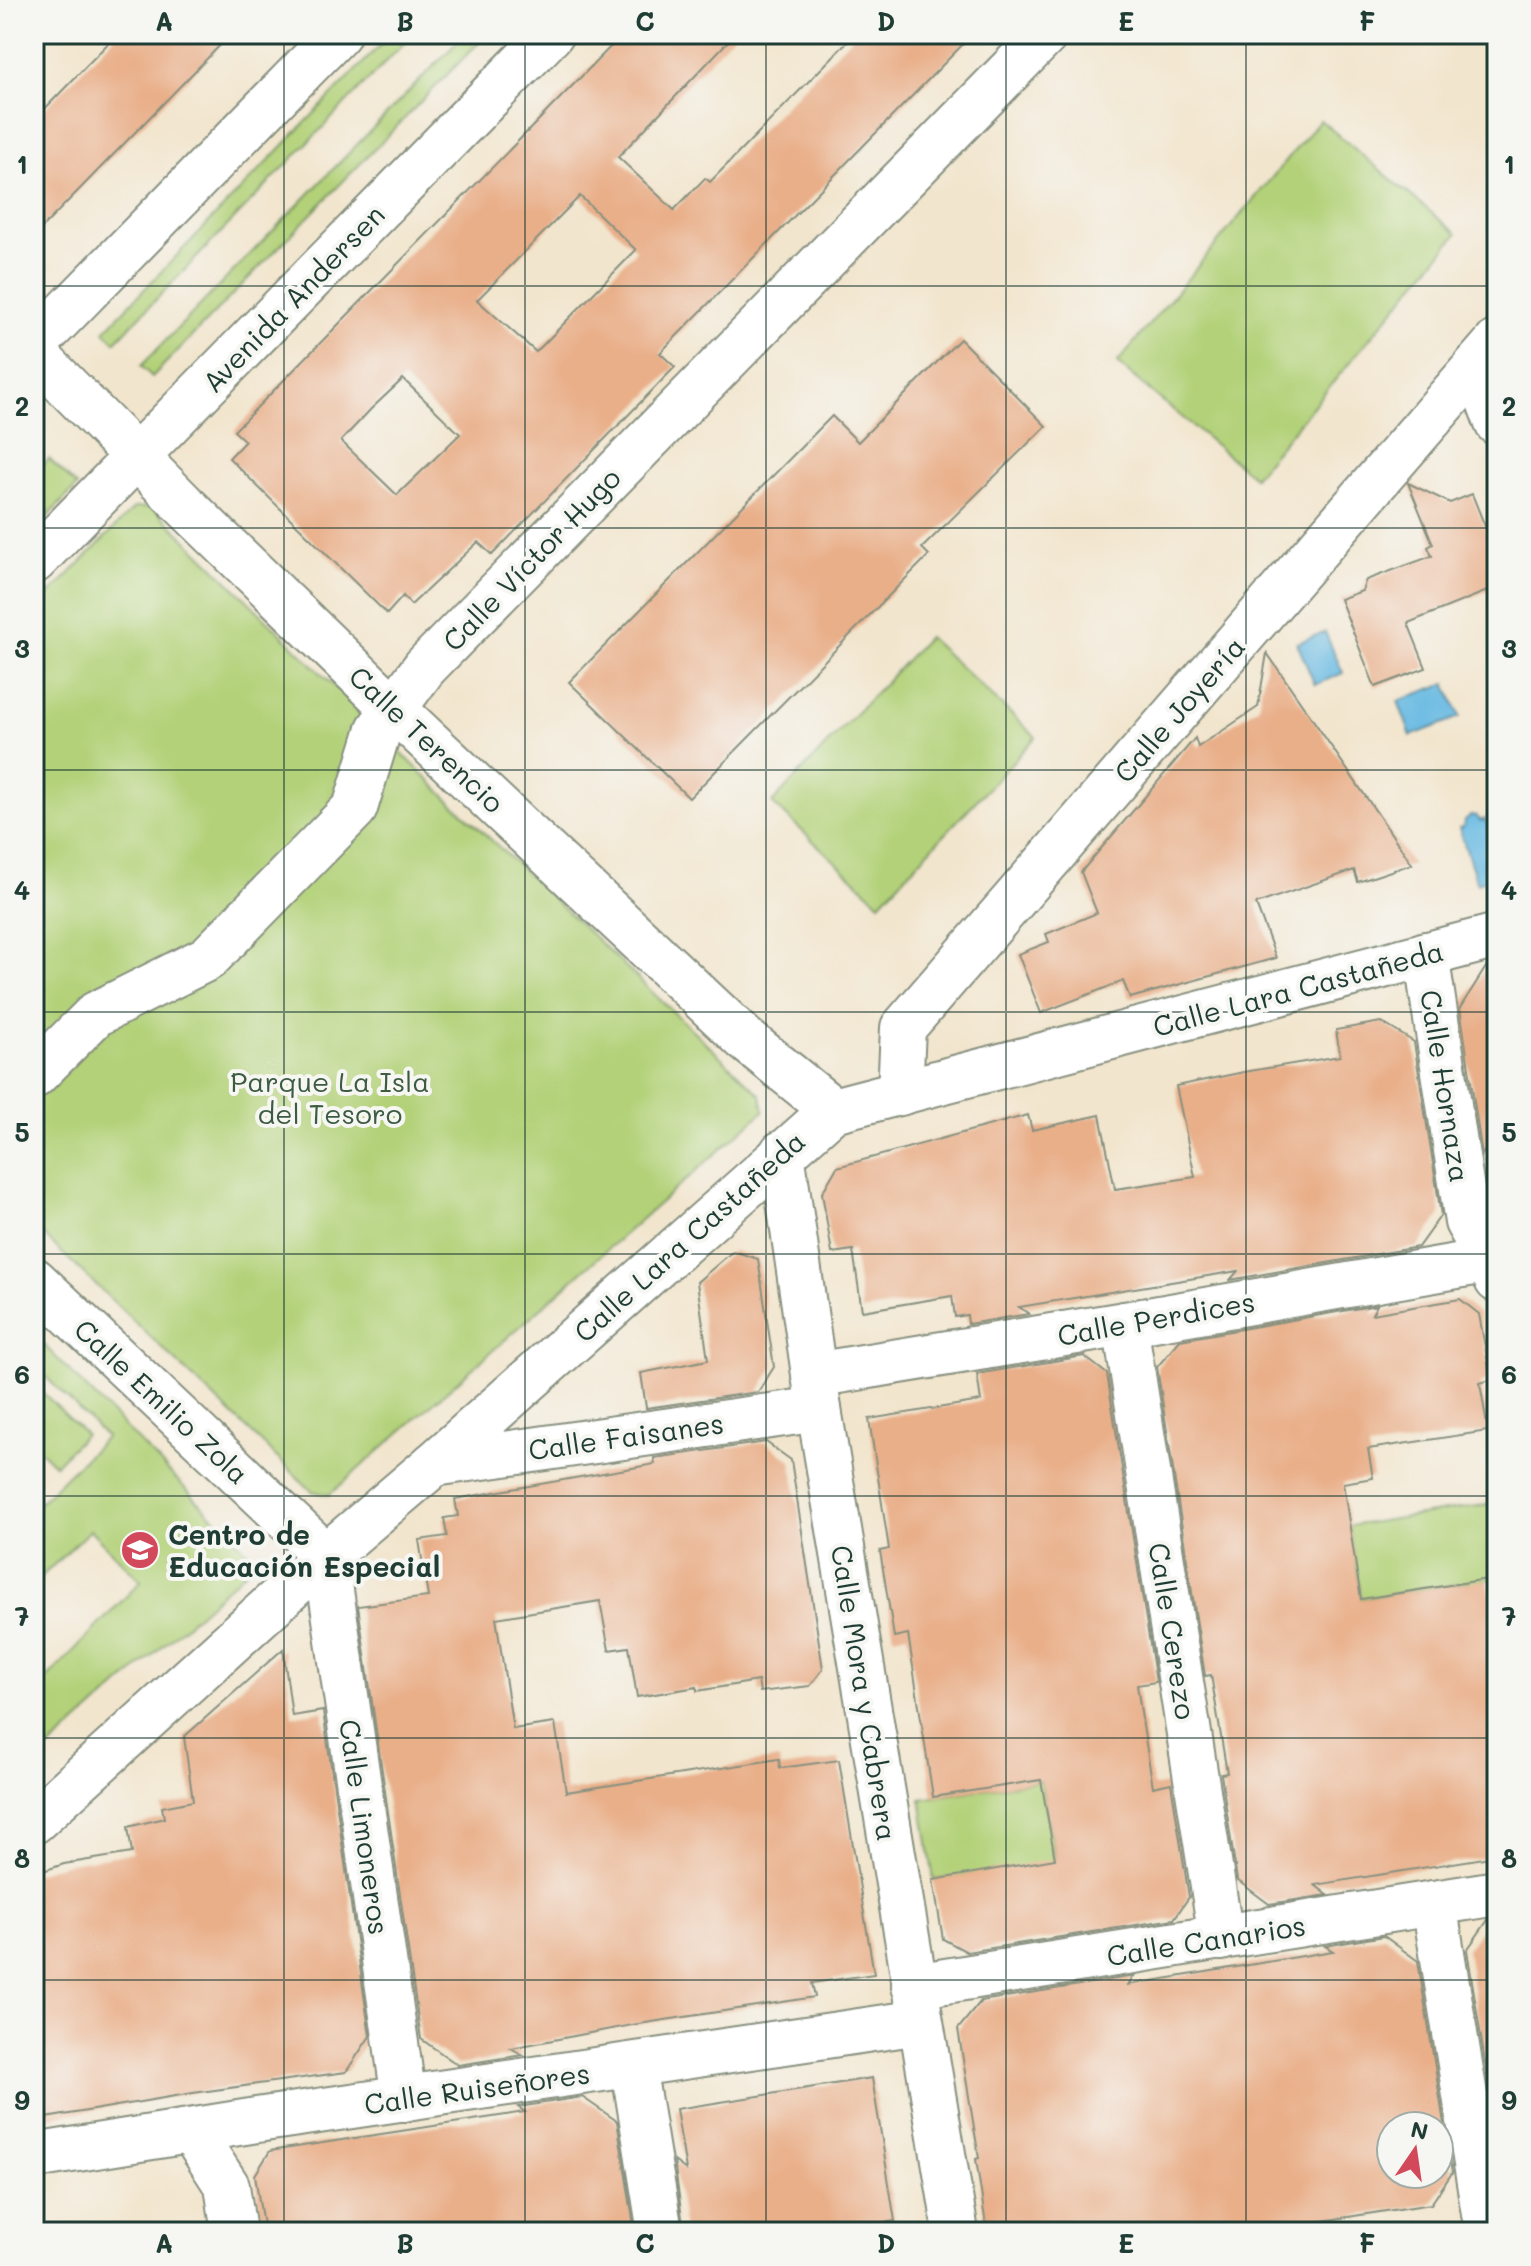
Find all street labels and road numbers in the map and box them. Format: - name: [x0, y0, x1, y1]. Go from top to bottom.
- street label: Avenida Andersen: [194, 197, 392, 399]
- street label: Calle Víctor Hugo: [434, 460, 628, 658]
- street label: Calle Joyería: [1106, 629, 1252, 789]
- street label: Calle Terencio: [342, 658, 512, 820]
- street label: Calle Lara Castañeda: [1149, 932, 1447, 1044]
- street label: Calle Hornaza: [1413, 987, 1479, 1185]
- street label: Calle Lara Castañeda: [566, 1122, 812, 1350]
- street label: Calle Perdices: [1054, 1283, 1258, 1353]
- street label: Calle Emilio Zola: [67, 1311, 257, 1491]
- street label: Calle Faisanes: [526, 1404, 726, 1468]
- street label: Calle Cerezo: [1141, 1540, 1205, 1722]
- street label: Calle Mora y Cabrera: [824, 1543, 906, 1843]
- street label: Calle Limoneros: [332, 1717, 398, 1937]
- street label: Calle Canarios: [1104, 1906, 1308, 1974]
- street label: Calle Ruiseñores: [362, 2054, 592, 2122]

